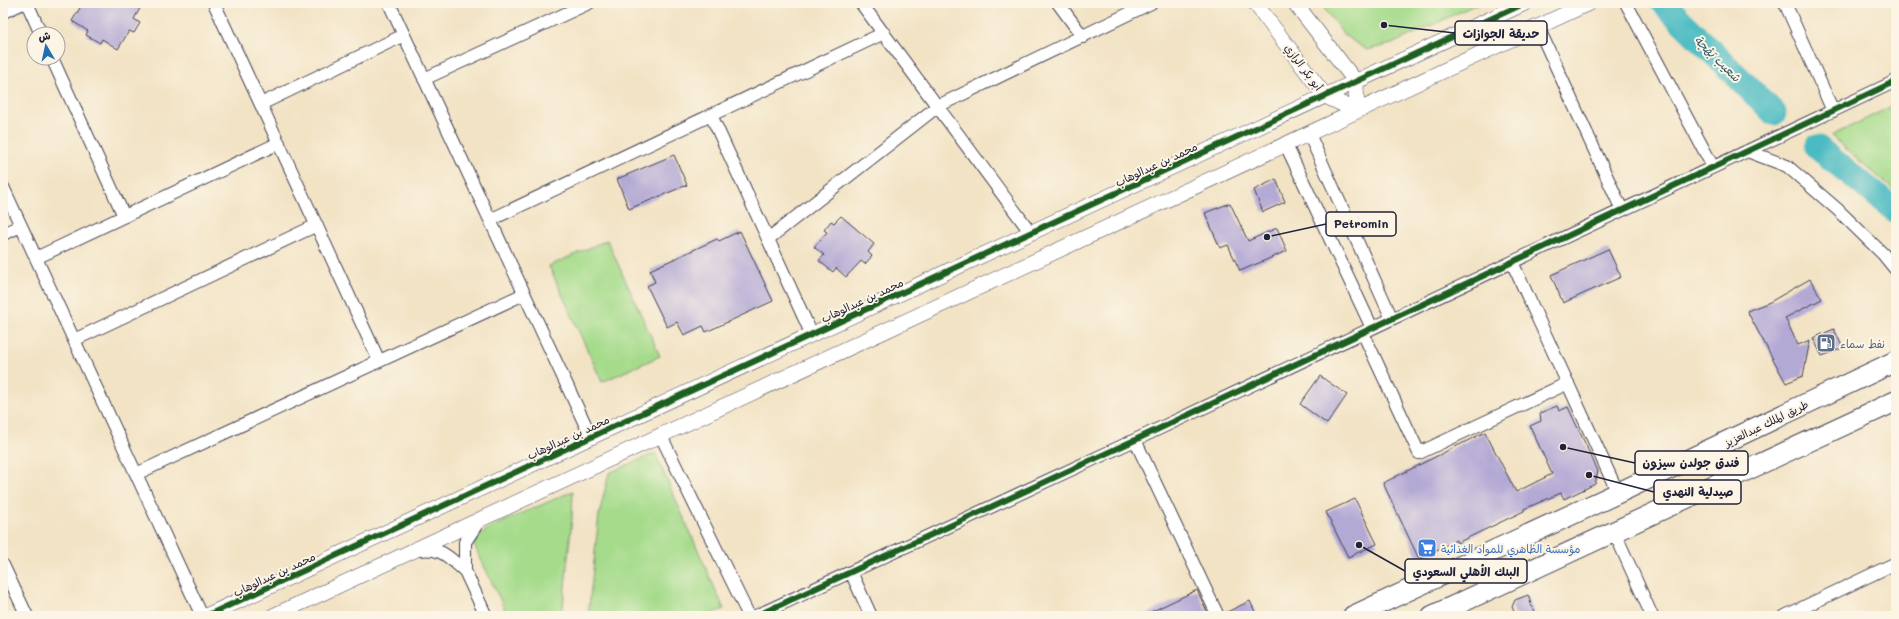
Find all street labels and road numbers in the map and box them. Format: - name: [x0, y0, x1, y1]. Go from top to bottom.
- street label: أبو بكر الرازي: [1280, 41, 1327, 95]
- street label: محمد بن عبدالوهاب: [1112, 138, 1200, 191]
- street label: محمد بن عبدالوهاب: [818, 274, 906, 327]
- street label: طريق الملك عبدالعزيز: [1721, 396, 1811, 451]
- street label: محمد بن عبدالوهاب: [524, 411, 612, 464]
- street label: محمد بن عبدالوهاب: [230, 548, 318, 601]

